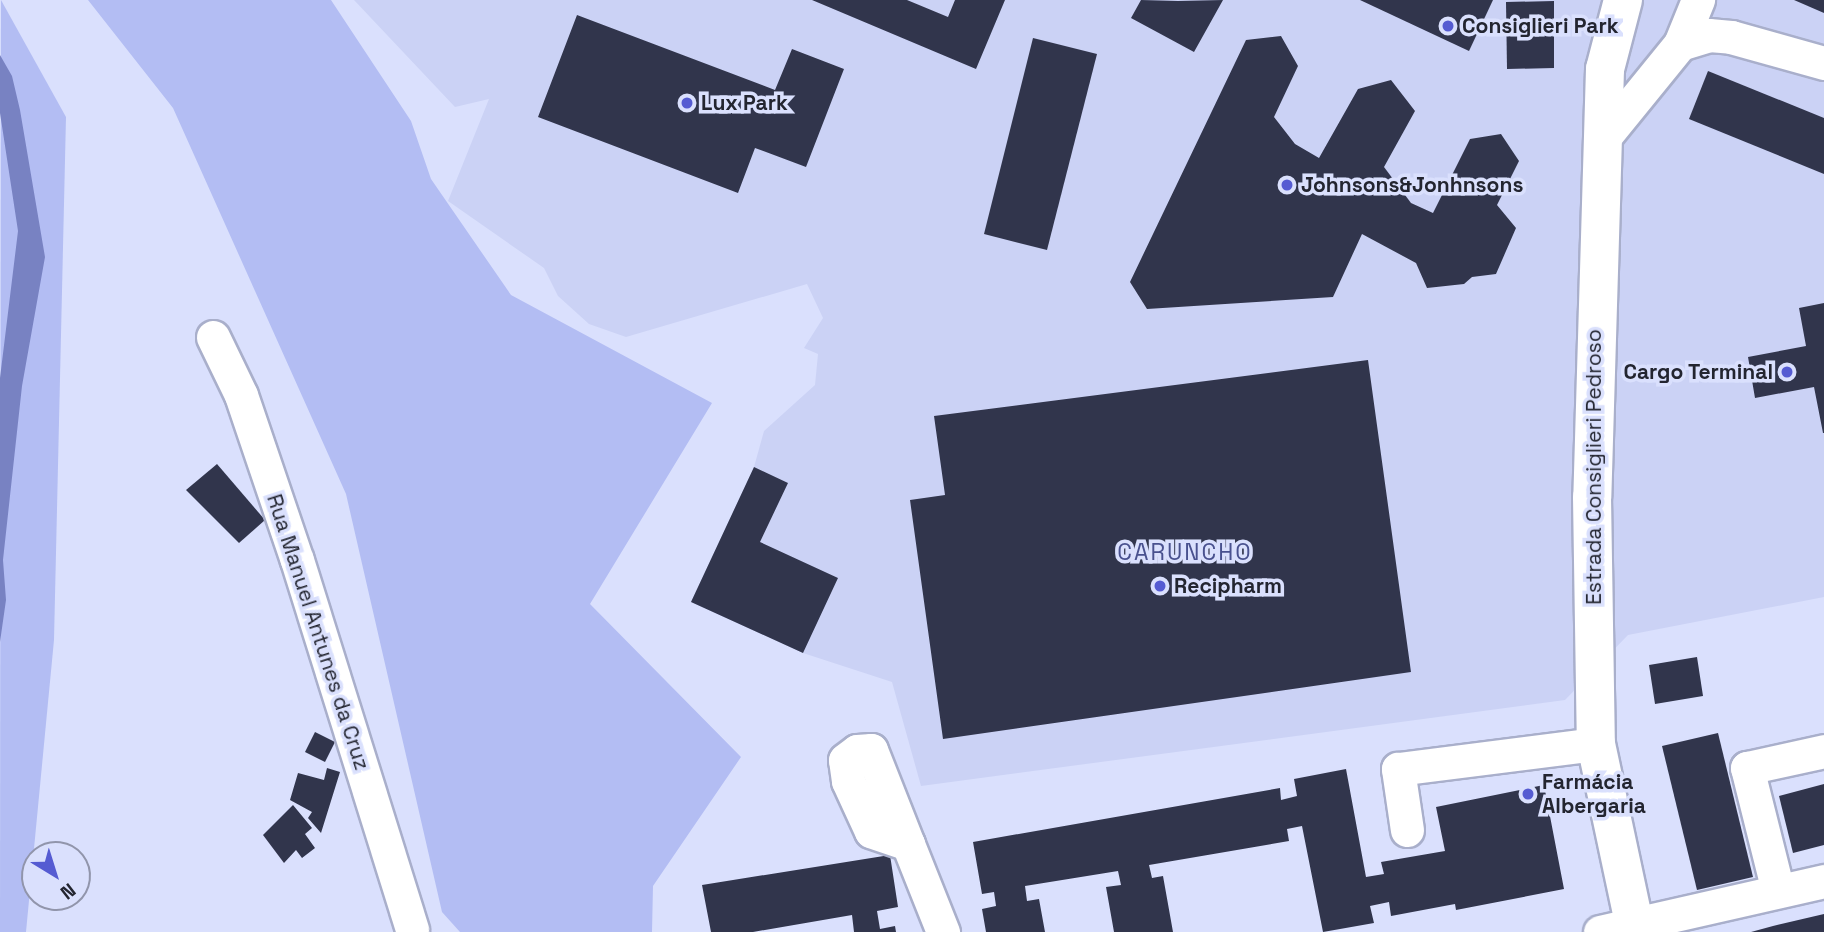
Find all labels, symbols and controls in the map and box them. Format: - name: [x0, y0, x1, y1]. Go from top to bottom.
- place label: Consiglieri Park: [1462, 13, 1619, 39]
- marker: Consiglieri Park: [1440, 18, 1456, 34]
- place label: Lux Park: [701, 90, 788, 116]
- marker: Lux Park: [679, 95, 695, 111]
- place label: Johnsons&Jonhnsons: [1301, 172, 1523, 198]
- marker: Johnsons&Jonhnsons: [1279, 177, 1295, 193]
- street label: Estrada Consiglieri Pedroso: [1581, 329, 1607, 605]
- place label: Cargo Terminal: [1623, 359, 1773, 385]
- marker: Cargo Terminal: [1779, 364, 1795, 380]
- street label: Rua Manuel Antunes da Cruz: [261, 491, 375, 773]
- district label: CARUNCHO: [1118, 538, 1252, 566]
- place label: Recipharm: [1174, 573, 1282, 599]
- marker: Recipharm: [1152, 578, 1168, 594]
- place label: Farmácia Albergaria: [1542, 769, 1646, 819]
- marker: Farmácia Albergaria: [1520, 786, 1536, 802]
- north arrow: [21, 841, 91, 911]
- text: N: [55, 878, 81, 905]

